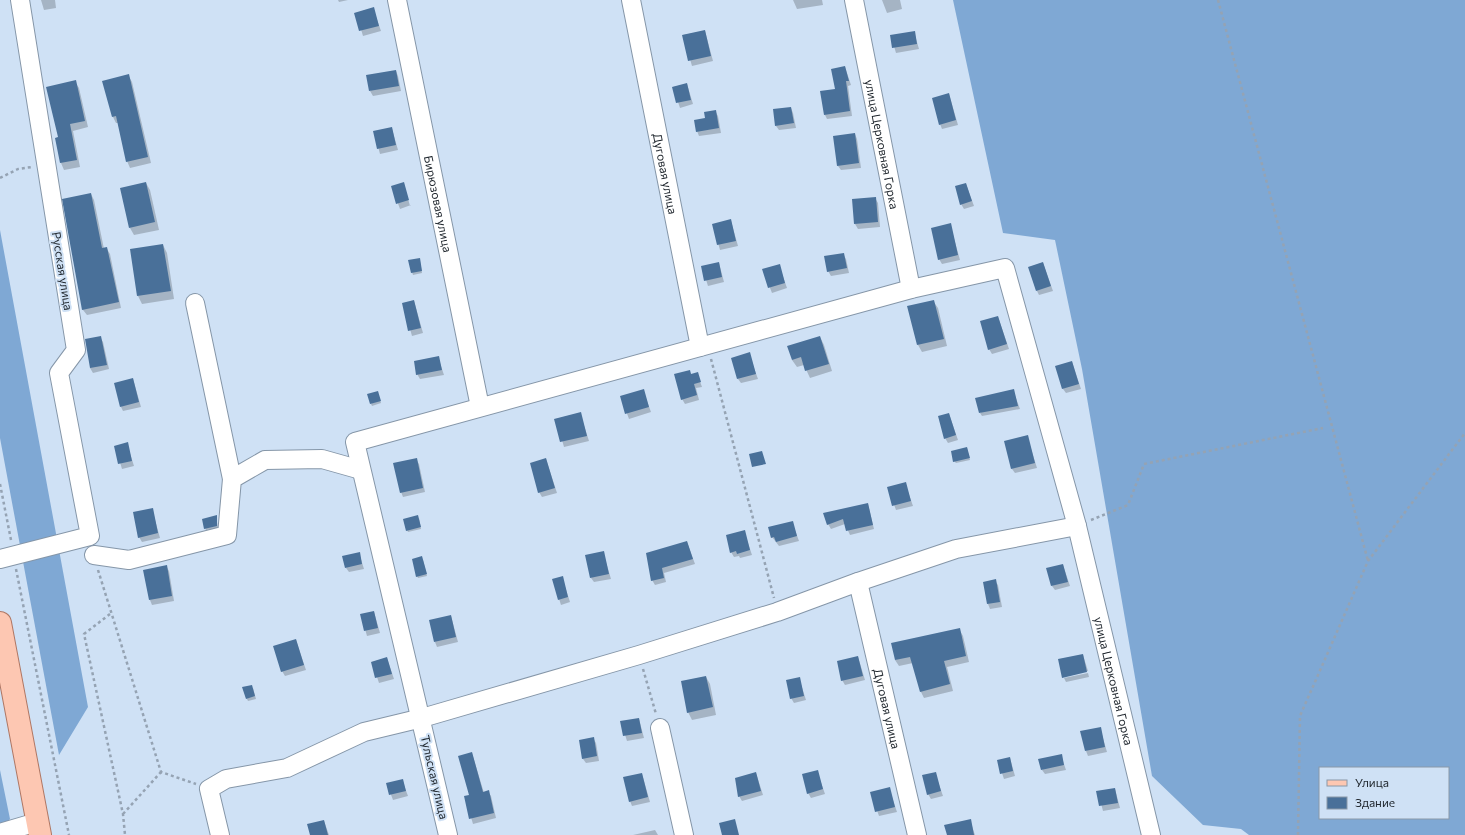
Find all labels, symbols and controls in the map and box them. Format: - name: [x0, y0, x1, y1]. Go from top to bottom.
- street label: улица Церковная Горка: [863, 78, 902, 210]
- street label: Дуговая улица: [651, 132, 680, 215]
- street label: Бирюзовая улица: [422, 154, 455, 253]
- street label: Русская улица: [50, 231, 76, 311]
- street label: улица Церковная Горка: [1092, 615, 1136, 747]
- street label: Дуговая улица: [871, 667, 904, 750]
- street label: Тульская улица: [419, 734, 451, 820]
- legend: [1319, 767, 1449, 819]
- text: Улица: [1355, 775, 1389, 789]
- text: Здание: [1355, 795, 1395, 809]

